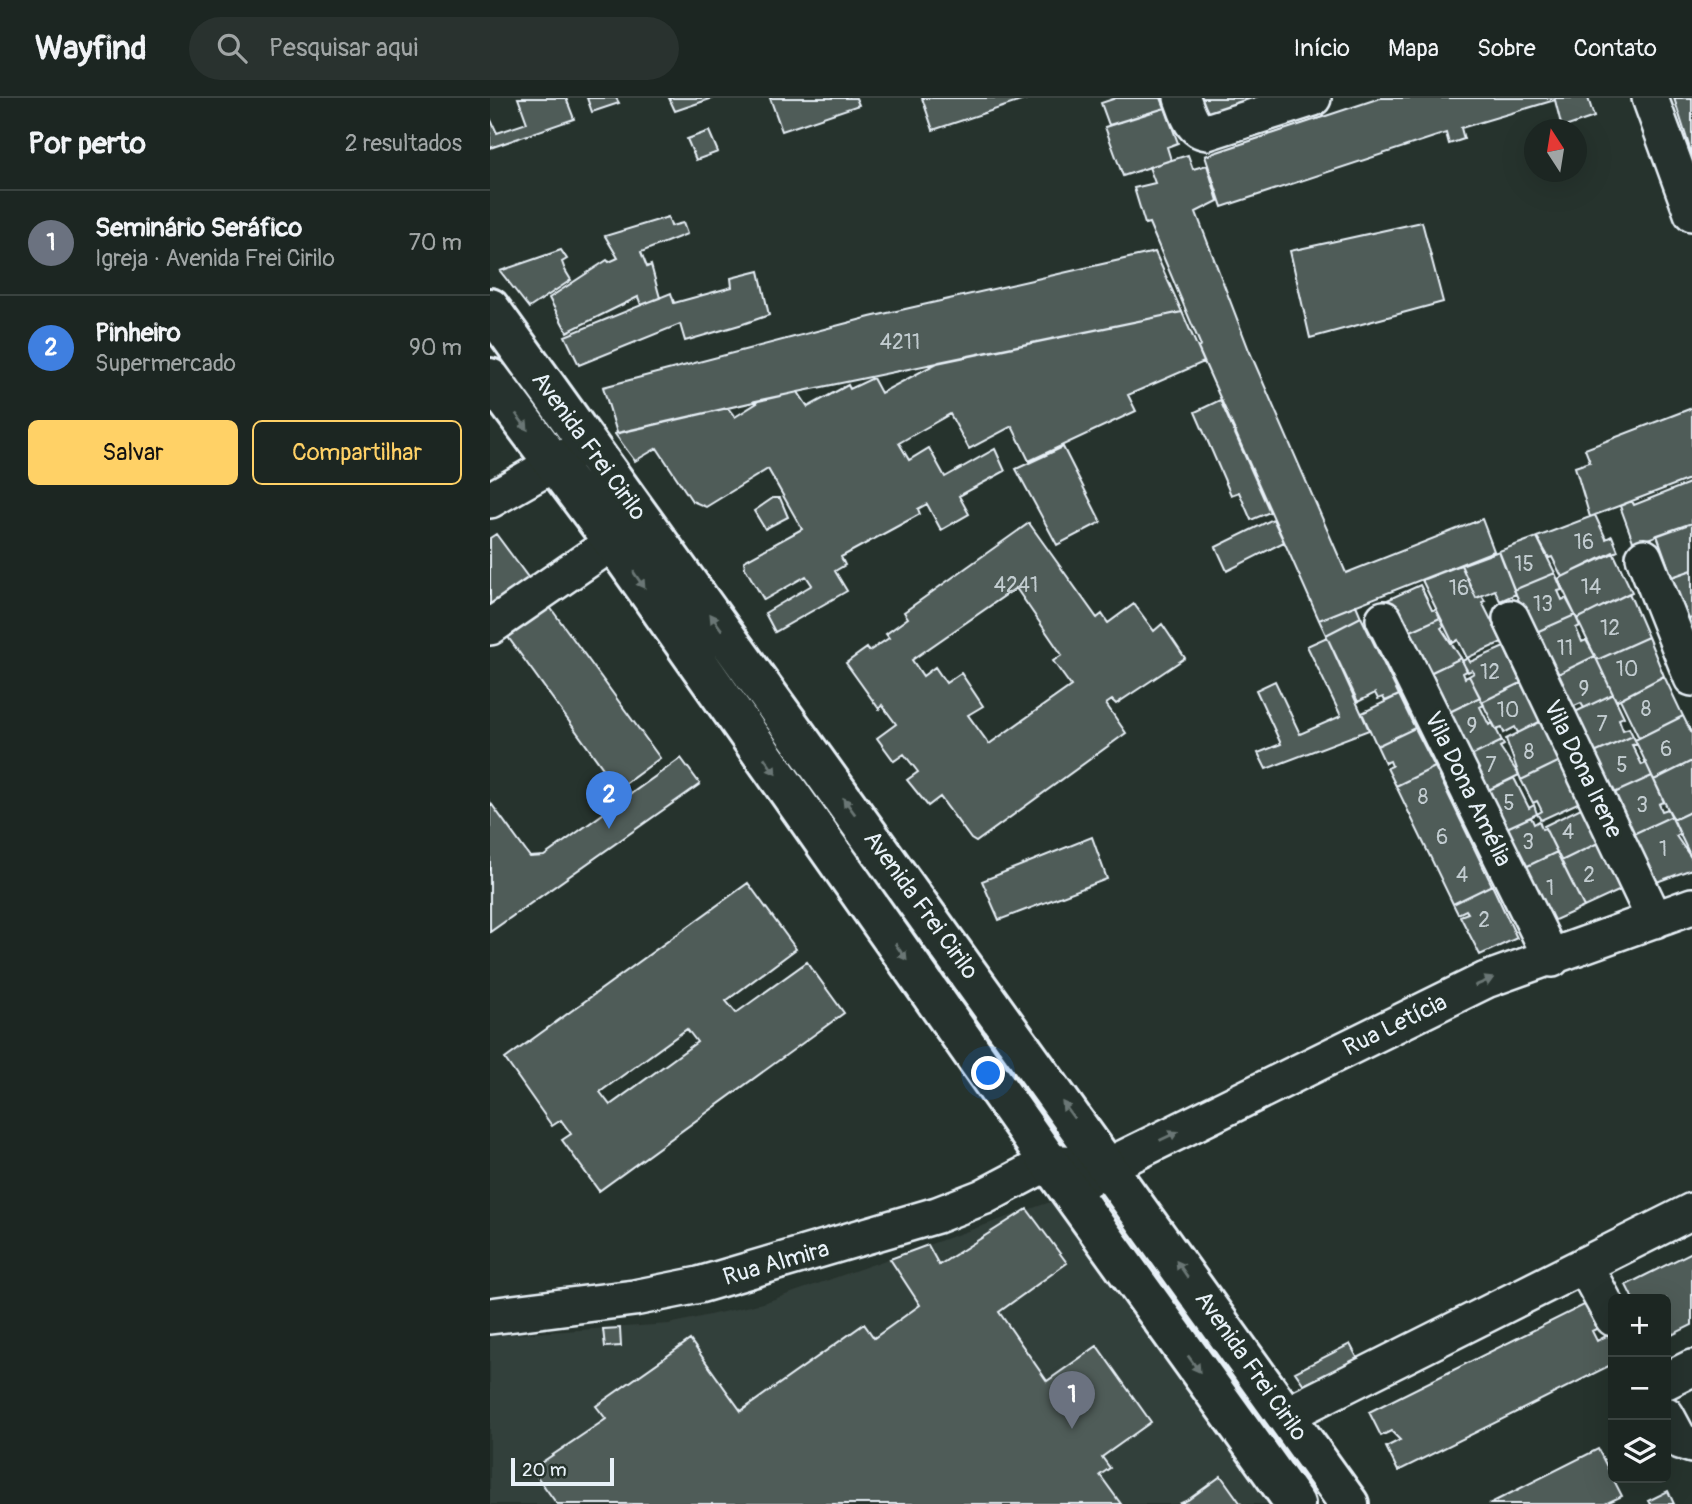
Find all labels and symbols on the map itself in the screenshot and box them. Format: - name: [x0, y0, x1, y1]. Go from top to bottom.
- north arrow: [1524, 119, 1587, 182]
- house number: 4211: [880, 329, 920, 356]
- street label: Avenida Frei Cirilo: [525, 366, 653, 526]
- one-way arrow: [515, 413, 529, 431]
- house number: 16: [1574, 529, 1594, 556]
- house number: 15: [1514, 551, 1534, 578]
- one-way arrow: [632, 571, 646, 589]
- house number: 4241: [994, 572, 1038, 599]
- house number: 14: [1581, 574, 1601, 601]
- house number: 16: [1449, 575, 1469, 602]
- house number: 13: [1533, 591, 1553, 618]
- one-way arrow: [709, 613, 723, 631]
- house number: 12: [1600, 615, 1620, 642]
- house number: 11: [1557, 635, 1573, 662]
- house number: 10: [1616, 656, 1638, 683]
- house number: 12: [1480, 659, 1500, 686]
- house number: 9: [1579, 676, 1589, 703]
- street label: Vila Dona Irene: [1537, 695, 1629, 843]
- house number: 8: [1641, 696, 1651, 723]
- house number: 10: [1497, 697, 1519, 724]
- street label: Vila Dona Amélia: [1418, 707, 1518, 871]
- house number: 7: [1596, 711, 1608, 738]
- house number: 9: [1467, 713, 1477, 740]
- house number: 6: [1660, 736, 1672, 763]
- house number: 8: [1524, 739, 1534, 766]
- house number: 7: [1485, 752, 1497, 779]
- house number: 5: [1616, 752, 1628, 779]
- one-way arrow: [763, 757, 777, 775]
- pin: 2: [586, 771, 632, 829]
- house number: 8: [1418, 784, 1428, 811]
- house number: 5: [1503, 790, 1515, 817]
- house number: 3: [1636, 792, 1648, 819]
- one-way arrow: [842, 797, 856, 815]
- house number: 4: [1562, 819, 1574, 846]
- house number: 6: [1436, 824, 1448, 851]
- street label: Avenida Frei Cirilo: [857, 825, 985, 985]
- house number: 3: [1522, 829, 1534, 856]
- house number: 1: [1659, 836, 1667, 863]
- house number: 4: [1456, 862, 1468, 889]
- house number: 2: [1583, 862, 1595, 889]
- house number: 1: [1546, 875, 1554, 902]
- house number: 2: [1478, 907, 1490, 934]
- one-way arrow: [894, 943, 908, 961]
- one-way arrow: [1473, 976, 1494, 987]
- street label: Rua Letícia: [1338, 987, 1452, 1063]
- your location: [971, 1056, 1005, 1090]
- one-way arrow: [1061, 1101, 1075, 1119]
- one-way arrow: [1159, 1131, 1179, 1142]
- street label: Rua Almira: [720, 1234, 832, 1292]
- one-way arrow: [1175, 1260, 1189, 1278]
- street label: Avenida Frei Cirilo: [1188, 1285, 1314, 1447]
- one-way arrow: [1187, 1355, 1201, 1373]
- pin: 1: [1049, 1371, 1095, 1429]
- scale bar: [511, 1455, 614, 1487]

